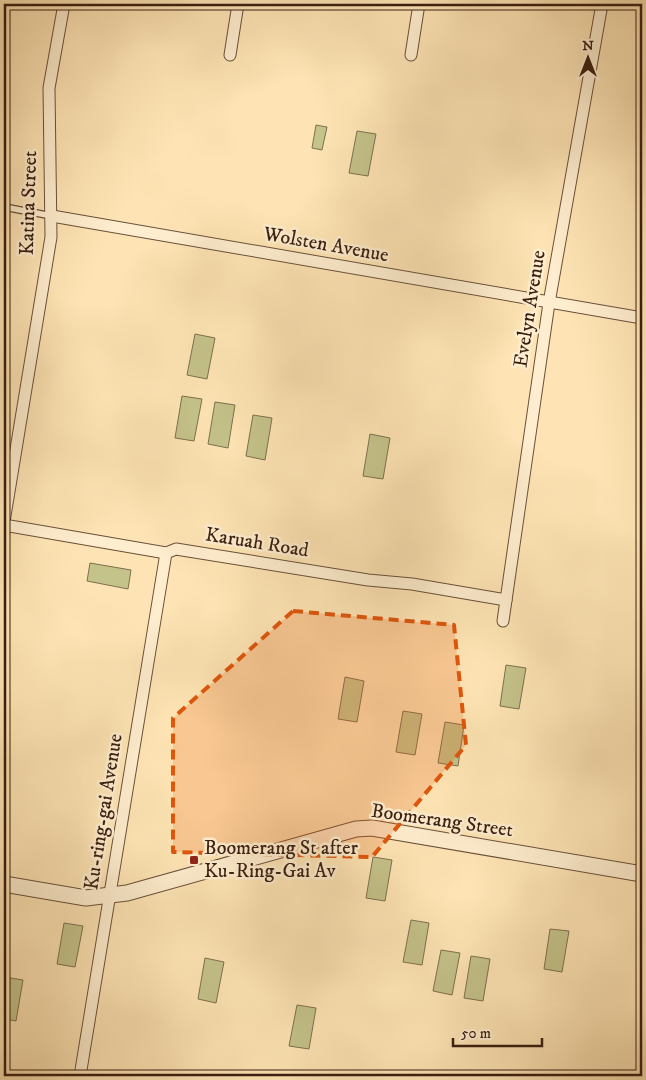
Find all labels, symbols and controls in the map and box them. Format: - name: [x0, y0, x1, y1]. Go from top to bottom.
- north arrow: [564, 32, 614, 82]
- text: N: [582, 37, 594, 55]
- street label: Katina Street: [15, 150, 43, 256]
- street label: Wolsten Avenue: [260, 222, 391, 268]
- street label: Evelyn Avenue: [508, 249, 552, 369]
- street label: Karuah Road: [204, 522, 310, 564]
- street label: Ku-ring-gai Avenue: [79, 732, 129, 892]
- street label: Boomerang Street: [369, 799, 515, 843]
- place label: Boomerang St after Ku-Ring-Gai Av: [204, 836, 358, 884]
- marker: Boomerang St after Ku-Ring-Gai Av: [188, 854, 200, 866]
- scale bar: [453, 1015, 542, 1047]
- text: 50 m: [461, 1024, 491, 1043]

